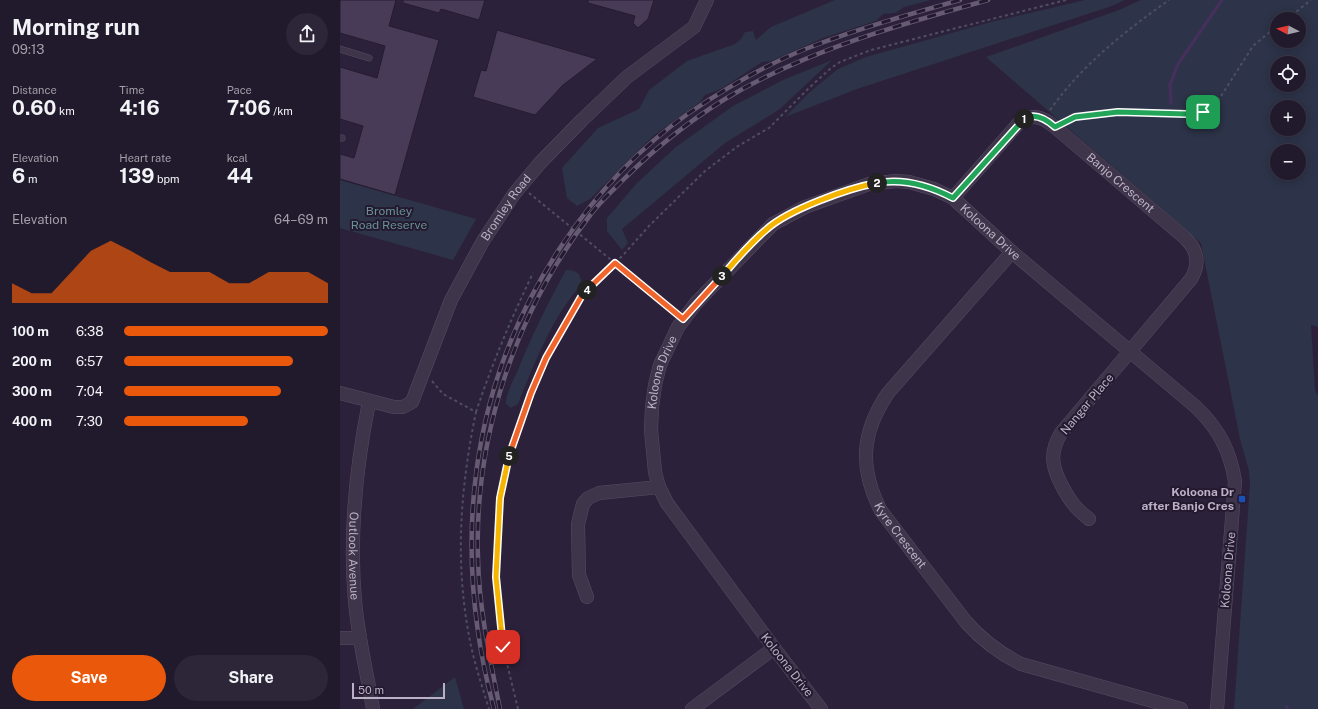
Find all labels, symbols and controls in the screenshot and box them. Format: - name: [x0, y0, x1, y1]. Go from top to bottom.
- north arrow: [1270, 12, 1306, 48]
- map controls: [1270, 12, 1306, 180]
- button: share: [286, 13, 328, 55]
- text: Morning run: [12, 14, 140, 40]
- text: 09:13: [12, 42, 44, 57]
- button: locate: [1270, 56, 1306, 92]
- text: Distance: [12, 84, 57, 96]
- text: Time: [119, 84, 144, 96]
- text: Pace: [227, 84, 252, 96]
- pin: [1186, 95, 1220, 129]
- text: 0.60: [12, 96, 56, 120]
- text: 4:16: [119, 96, 160, 120]
- text: 7:06: [227, 96, 271, 120]
- button: +: [1270, 100, 1306, 136]
- icon: arrive: [1192, 101, 1214, 123]
- text: km: [56, 105, 75, 117]
- text: /km: [271, 105, 293, 117]
- pin: 1: [1014, 109, 1034, 129]
- text: 1: [1022, 113, 1026, 125]
- button: −: [1270, 144, 1306, 180]
- street label: Banjo Crescent: [1084, 150, 1157, 216]
- text: Elevation: [12, 152, 59, 164]
- text: Heart rate: [119, 152, 171, 164]
- text: kcal: [227, 152, 248, 164]
- text: 6: [12, 164, 25, 188]
- text: 139: [119, 164, 154, 188]
- text: 44: [227, 164, 253, 188]
- street label: Bromley Road: [478, 172, 534, 243]
- text: m: [25, 173, 37, 185]
- text: bpm: [154, 173, 180, 185]
- pin: 2: [867, 173, 887, 193]
- text: 2: [874, 177, 881, 189]
- street label: Koloona Drive: [957, 201, 1024, 263]
- park label: Bromley Road Reserve: [351, 204, 427, 232]
- text: Elevation: [12, 212, 67, 227]
- text: 64–69 m: [274, 212, 328, 227]
- pin: 3: [712, 266, 732, 286]
- text: 3: [718, 270, 726, 282]
- pin: 4: [577, 280, 597, 300]
- text: 4: [583, 284, 591, 296]
- text: 100 m: [12, 324, 49, 339]
- text: 6:38: [76, 324, 104, 339]
- street label: Koloona Drive: [645, 333, 680, 410]
- text: 200 m: [12, 354, 52, 369]
- text: 6:57: [76, 354, 103, 369]
- street label: Nangar Place: [1057, 371, 1117, 437]
- text: 300 m: [12, 384, 52, 399]
- text: 7:04: [76, 384, 103, 399]
- text: 400 m: [12, 414, 52, 429]
- text: 7:30: [76, 414, 103, 429]
- pin: 5: [499, 446, 519, 466]
- text: 5: [505, 450, 513, 462]
- place label: Koloona Dr after Banjo Cres: [1141, 485, 1234, 513]
- marker: Koloona Dr after Banjo Cres: [1237, 494, 1247, 504]
- street label: Kyre Crescent: [871, 500, 930, 571]
- street label: Outlook Avenue: [346, 511, 362, 601]
- street label: Koloona Drive: [1218, 531, 1238, 609]
- pin: [486, 630, 520, 664]
- street label: Koloona Drive: [758, 630, 816, 700]
- icon: check: [492, 636, 514, 658]
- button: Save: [12, 655, 166, 701]
- button: Share: [174, 655, 328, 701]
- scale bar: [352, 681, 445, 700]
- text: 50 m: [358, 684, 384, 696]

